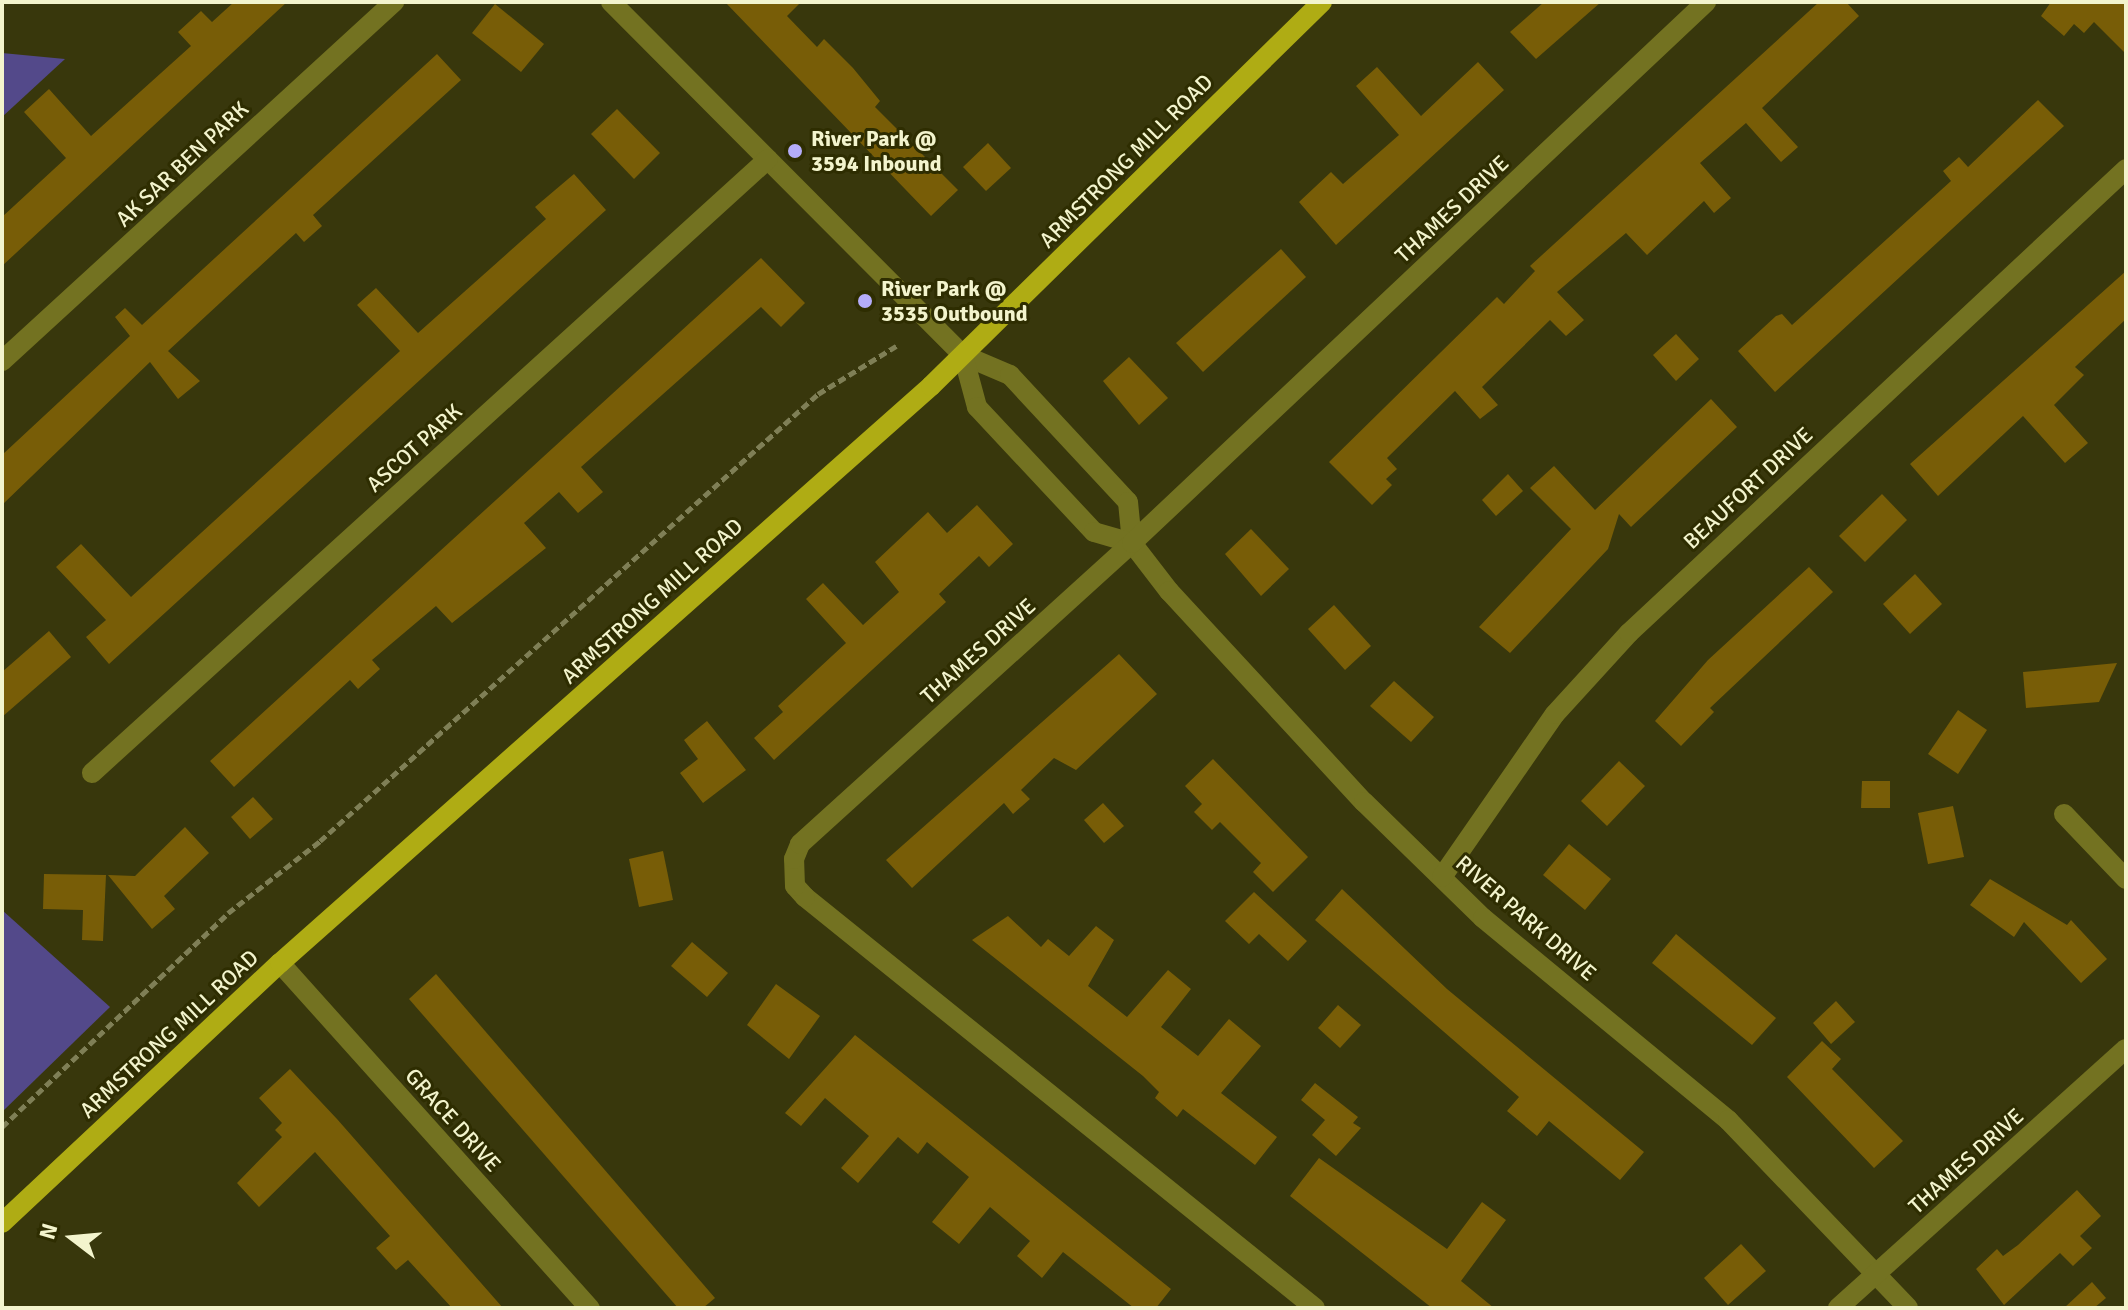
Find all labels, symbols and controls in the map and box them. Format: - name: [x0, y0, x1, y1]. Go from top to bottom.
- street label: ARMSTRONG MILL ROAD: [1034, 69, 1218, 253]
- street label: AK SAR BEN PARK: [110, 96, 254, 232]
- place label: River Park @ 3594 Inbound: [811, 125, 942, 176]
- marker: River Park @ 3594 Inbound: [786, 142, 804, 160]
- street label: THAMES DRIVE: [1390, 150, 1514, 268]
- place label: River Park @ 3535 Outbound: [881, 275, 1028, 326]
- marker: River Park @ 3535 Outbound: [856, 292, 874, 310]
- street label: ASCOT PARK: [361, 398, 467, 498]
- street label: BEAUFORT DRIVE: [1678, 421, 1818, 555]
- street label: ARMSTRONG MILL ROAD: [556, 513, 748, 689]
- street label: THAMES DRIVE: [915, 593, 1041, 709]
- street label: RIVER PARK DRIVE: [1450, 850, 1602, 986]
- street label: ARMSTRONG MILL ROAD: [74, 944, 264, 1124]
- street label: GRACE DRIVE: [400, 1063, 506, 1177]
- street label: THAMES DRIVE: [1903, 1103, 2029, 1219]
- north arrow: [32, 1198, 112, 1278]
- text: N: [33, 1220, 64, 1242]

